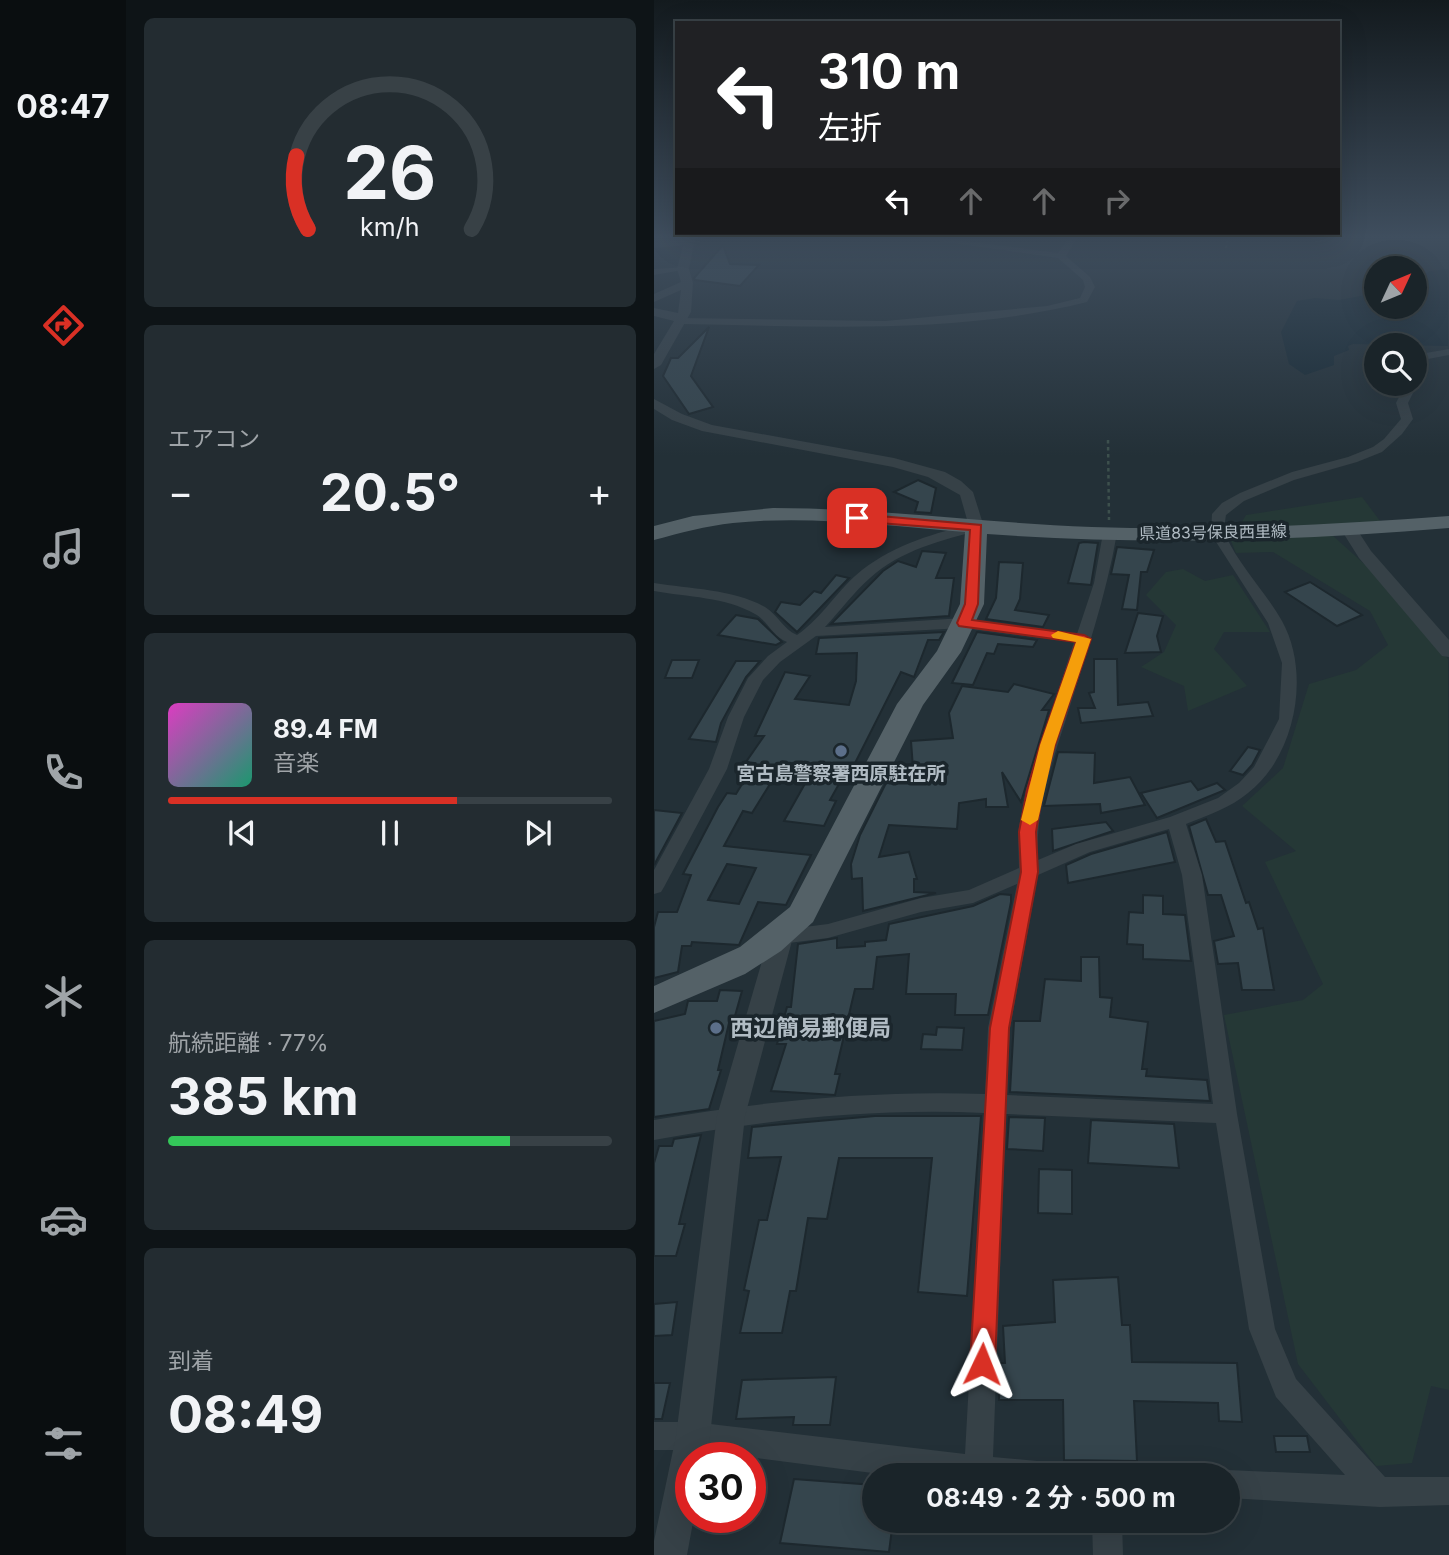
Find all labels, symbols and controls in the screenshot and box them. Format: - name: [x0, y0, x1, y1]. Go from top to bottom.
- text: 310 m: [818, 42, 960, 101]
- icon: left: [703, 49, 794, 140]
- text: 08:47: [16, 87, 110, 126]
- text: 左折: [818, 108, 882, 147]
- text: 26: [343, 128, 437, 217]
- icon: left: [879, 182, 917, 220]
- icon: ahead: [952, 182, 990, 220]
- icon: ahead: [1025, 182, 1063, 220]
- icon: right: [1098, 182, 1136, 220]
- text: km/h: [360, 212, 420, 242]
- north arrow: [1364, 256, 1428, 318]
- map controls: [1364, 256, 1427, 396]
- icon: directions: [39, 301, 88, 350]
- button: search: [1364, 333, 1427, 396]
- text: エアコン: [168, 425, 260, 453]
- text: 20.5°: [320, 461, 460, 524]
- text: −: [168, 469, 193, 515]
- text: +: [587, 469, 612, 515]
- pin: [827, 488, 887, 548]
- icon: arrive: [838, 499, 876, 537]
- street label: 県道83号保良西里線: [1139, 521, 1287, 543]
- icon: music: [39, 524, 88, 573]
- text: 89.4 FM: [273, 713, 378, 744]
- marker: 宮古島警察署西原駐在所: [833, 743, 849, 759]
- icon: phone: [39, 748, 88, 797]
- text: 音楽: [273, 749, 319, 777]
- place label: 宮古島警察署西原駐在所: [736, 762, 946, 785]
- icon: previous: [223, 814, 261, 852]
- icon: pause: [371, 814, 409, 852]
- icon: next: [519, 814, 557, 852]
- icon: climate: [39, 972, 88, 1021]
- place label: 西辺簡易郵便局: [730, 1014, 891, 1042]
- marker: 西辺簡易郵便局: [708, 1020, 724, 1036]
- text: 航続距離 · 77%: [168, 1029, 329, 1057]
- text: 385 km: [168, 1065, 359, 1128]
- icon: car: [39, 1195, 88, 1244]
- position arrow: [945, 1327, 1019, 1401]
- text: 到着: [168, 1347, 214, 1375]
- text: 08:49: [168, 1383, 323, 1446]
- icon: filters: [39, 1419, 88, 1468]
- speed limit sign: 30: [675, 1442, 766, 1533]
- text: 08:49 · 2 分 · 500 m: [926, 1482, 1176, 1513]

